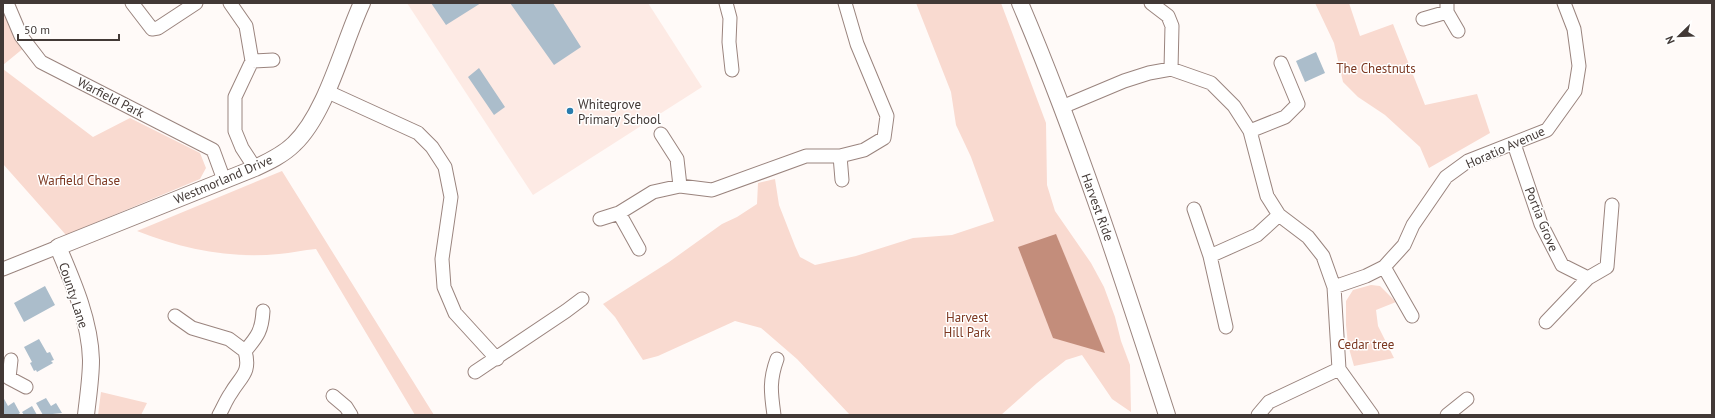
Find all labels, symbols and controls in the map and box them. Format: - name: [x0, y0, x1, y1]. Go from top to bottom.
- scale bar: [18, 16, 119, 42]
- north arrow: [1659, 16, 1699, 56]
- text: 50 m: [24, 22, 50, 37]
- text: N: [1662, 34, 1678, 46]
- park label: The Chestnuts: [1336, 60, 1416, 77]
- street label: Warfield Park: [74, 73, 148, 122]
- place label: Whitegrove Primary School: [578, 96, 661, 128]
- marker: Whitegrove Primary School: [565, 106, 575, 116]
- street label: Horatio Avenue: [1463, 122, 1548, 173]
- street label: Westmorland Drive: [171, 151, 275, 208]
- street label: Harvest Ride: [1077, 171, 1118, 243]
- park label: Warfield Chase: [38, 172, 120, 189]
- street label: Portia Grove: [1521, 184, 1562, 254]
- street label: County Lane: [55, 260, 92, 330]
- park label: Harvest Hill Park: [943, 309, 991, 341]
- park label: Cedar tree: [1338, 336, 1394, 353]

